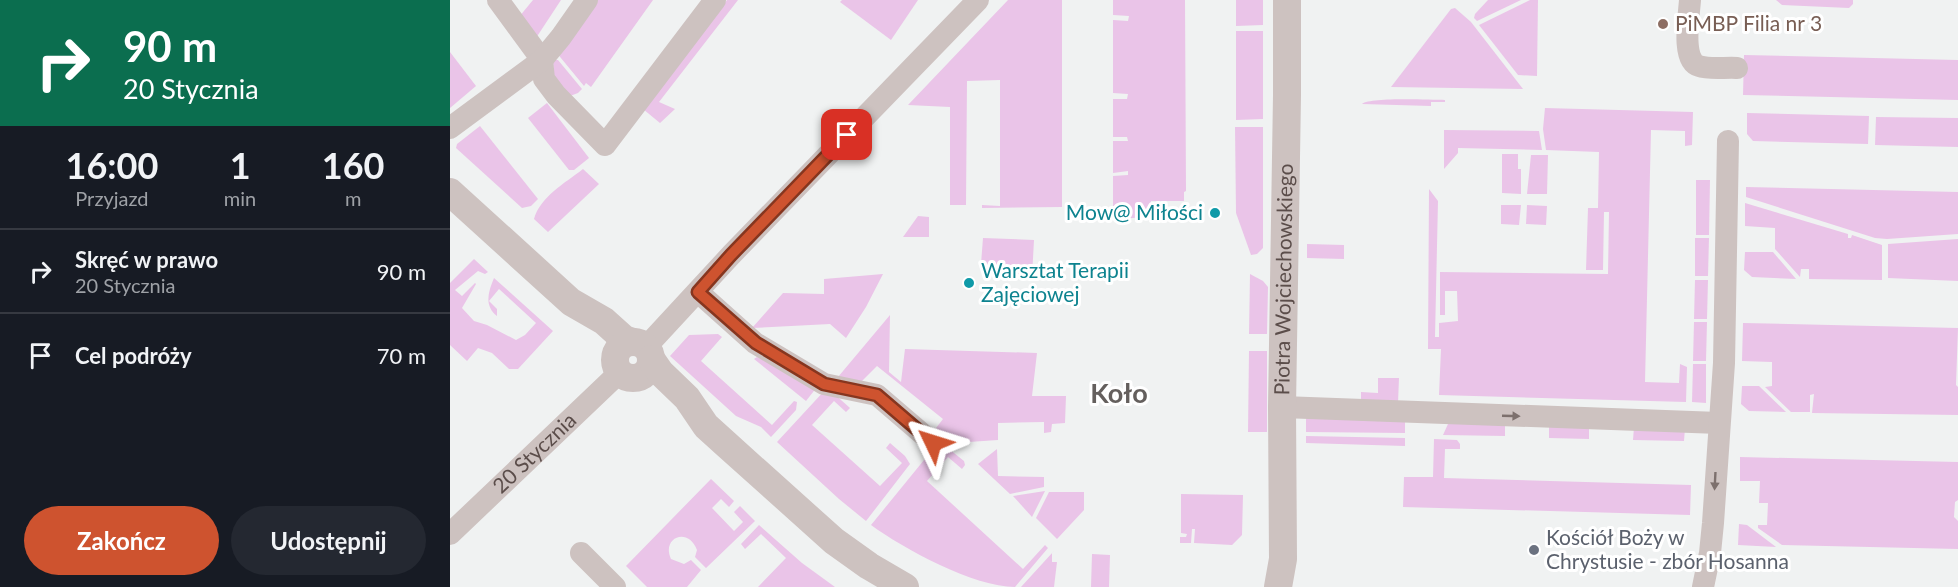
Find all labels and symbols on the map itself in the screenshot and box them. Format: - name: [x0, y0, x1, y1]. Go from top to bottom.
- place label: PiMBP Filia nr 3: [1675, 10, 1822, 35]
- marker: PiMBP Filia nr 3: [1656, 17, 1670, 31]
- pin: [821, 109, 872, 160]
- street label: Piotra Wojciechowskiego: [1268, 163, 1297, 396]
- place label: Mow@ Miłości: [1066, 199, 1203, 224]
- marker: Mow@ Miłości: [1208, 206, 1222, 220]
- place label: Warsztat Terapii Zajęciowej: [981, 257, 1129, 306]
- marker: Warsztat Terapii Zajęciowej: [962, 276, 976, 290]
- district label: Koło: [1090, 376, 1148, 409]
- street label: 20 Stycznia: [487, 407, 580, 498]
- position arrow: [901, 411, 965, 475]
- one-way arrow: [1501, 412, 1520, 421]
- one-way arrow: [1711, 471, 1720, 490]
- place label: Kościół Boży w Chrystusie - zbór Hosanna: [1546, 524, 1789, 573]
- marker: Kościół Boży w Chrystusie - zbór Hosanna: [1527, 543, 1541, 557]

